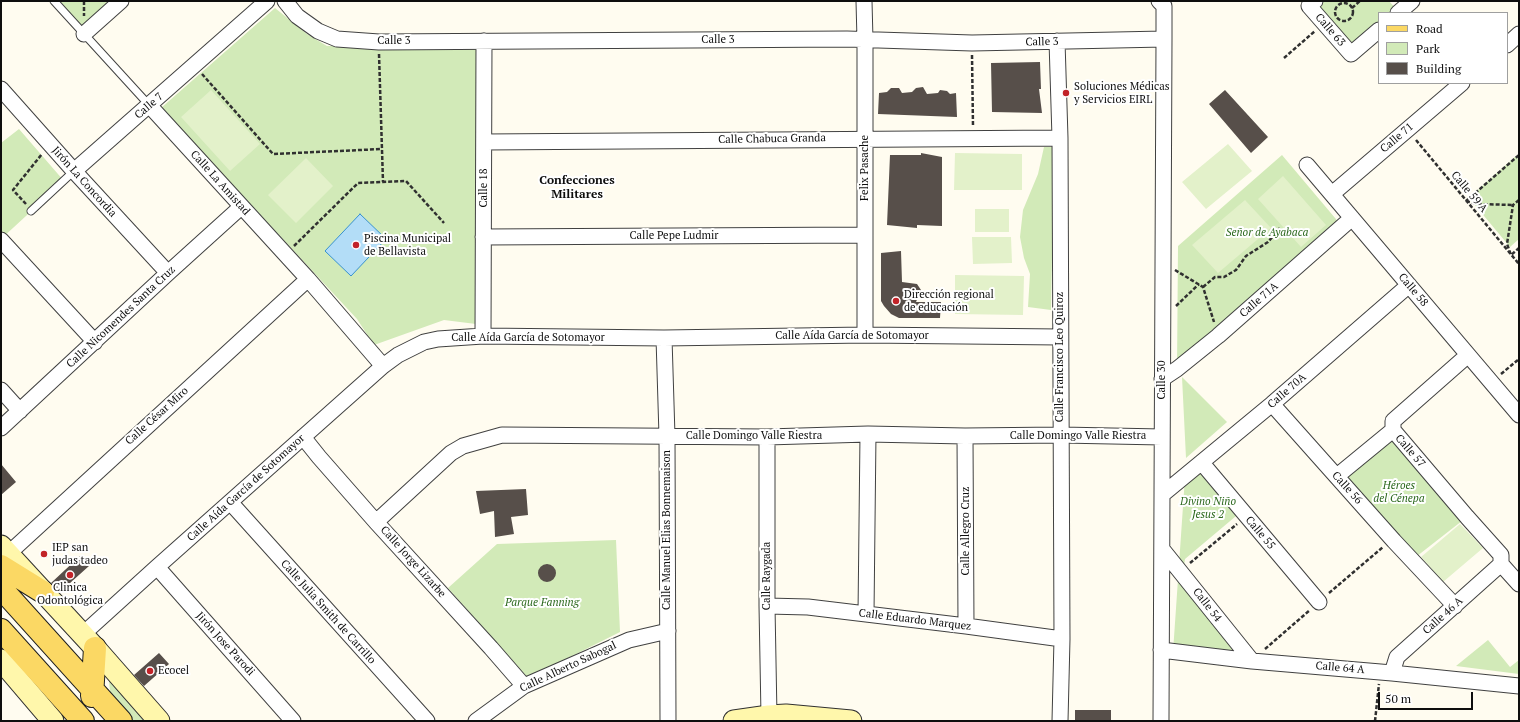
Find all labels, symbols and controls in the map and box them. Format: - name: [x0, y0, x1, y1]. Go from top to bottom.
- street label: Calle 63: [1312, 11, 1348, 49]
- legend: [1378, 12, 1508, 84]
- text: Road: [1416, 21, 1443, 36]
- street label: Calle 3: [701, 33, 735, 47]
- street label: Calle 3: [377, 34, 411, 48]
- street label: Calle 3: [1025, 35, 1059, 49]
- text: Park: [1416, 41, 1440, 56]
- text: Building: [1416, 61, 1461, 76]
- place label: Soluciones Médicas y Servicios EIRL: [1074, 80, 1170, 106]
- marker: Soluciones Médicas y Servicios EIRL: [1061, 88, 1071, 98]
- street label: Calle 7: [132, 90, 166, 122]
- street label: Calle 71: [1378, 120, 1416, 156]
- street label: Calle Chabuca Granda: [718, 131, 826, 147]
- street label: Felix Pasache: [858, 135, 872, 201]
- street label: Jirón La Concordia: [49, 144, 119, 220]
- street label: Calle La Amistad: [187, 148, 253, 218]
- street label: Calle 18: [477, 168, 491, 208]
- street label: Calle 59 A: [1448, 169, 1490, 215]
- district label: Confecciones Militares: [539, 174, 615, 202]
- park label: Señor de Ayabaca: [1226, 226, 1308, 240]
- street label: Calle Pepe Ludmir: [629, 229, 719, 243]
- place label: Piscina Municipal de Bellavista: [364, 232, 451, 258]
- marker: Piscina Municipal de Bellavista: [351, 240, 361, 250]
- street label: Calle Nicomendes Santa Cruz: [64, 263, 178, 371]
- street label: Calle 58: [1395, 271, 1431, 309]
- street label: Calle 71A: [1237, 280, 1281, 320]
- place label: Dirección regional de educación: [904, 288, 994, 314]
- street label: Calle Francisco Leo Quiroz: [1053, 292, 1067, 422]
- marker: Dirección regional de educación: [891, 296, 901, 306]
- street label: Calle Aída García de Sotomayor: [775, 329, 929, 343]
- street label: Calle Aída García de Sotomayor: [451, 331, 605, 345]
- street label: Calle 30: [1155, 360, 1169, 400]
- street label: Calle 70A: [1265, 371, 1309, 411]
- street label: Calle César Miro: [123, 384, 191, 448]
- street label: Calle Domingo Valle Riestra: [686, 429, 822, 443]
- street label: Calle Domingo Valle Riestra: [1010, 429, 1146, 443]
- street label: Calle Aída García de Sotomayor: [184, 432, 308, 544]
- street label: Calle 57: [1392, 432, 1428, 470]
- street label: Calle Manuel Elias Bonnemaison: [660, 450, 674, 610]
- street label: Calle 56: [1329, 469, 1365, 507]
- park label: Héroes del Cénepa: [1373, 479, 1425, 505]
- street label: Calle Allegro Cruz: [959, 487, 973, 575]
- park label: Divino Niño Jesus 2: [1180, 495, 1236, 521]
- street label: Calle 55: [1242, 514, 1278, 552]
- street label: Calle Jorge Lizarbe: [377, 524, 449, 600]
- place label: IEP san judas tadeo: [52, 541, 108, 567]
- street label: Calle Raygada: [760, 542, 774, 610]
- marker: IEP san judas tadeo: [39, 549, 49, 559]
- street label: Calle Julia Smith de Carrillo: [278, 557, 378, 667]
- marker: Clinica Odontológica: [65, 570, 75, 580]
- place label: Clinica Odontológica: [37, 581, 103, 607]
- street label: Calle 54: [1190, 585, 1224, 625]
- street label: Calle 46 A: [1420, 595, 1466, 637]
- park label: Parque Fanning: [505, 596, 579, 610]
- street label: Calle Eduardo Marquez: [858, 607, 972, 633]
- street label: Jirón Jose Parodi: [193, 609, 257, 679]
- street label: Calle Alberto Sabogal: [518, 639, 618, 695]
- street label: Calle 64 A: [1315, 659, 1365, 677]
- place label: Ecocel: [158, 664, 189, 678]
- marker: Ecocel: [145, 666, 155, 676]
- scale bar: [1380, 684, 1475, 710]
- text: 50 m: [1385, 691, 1411, 706]

